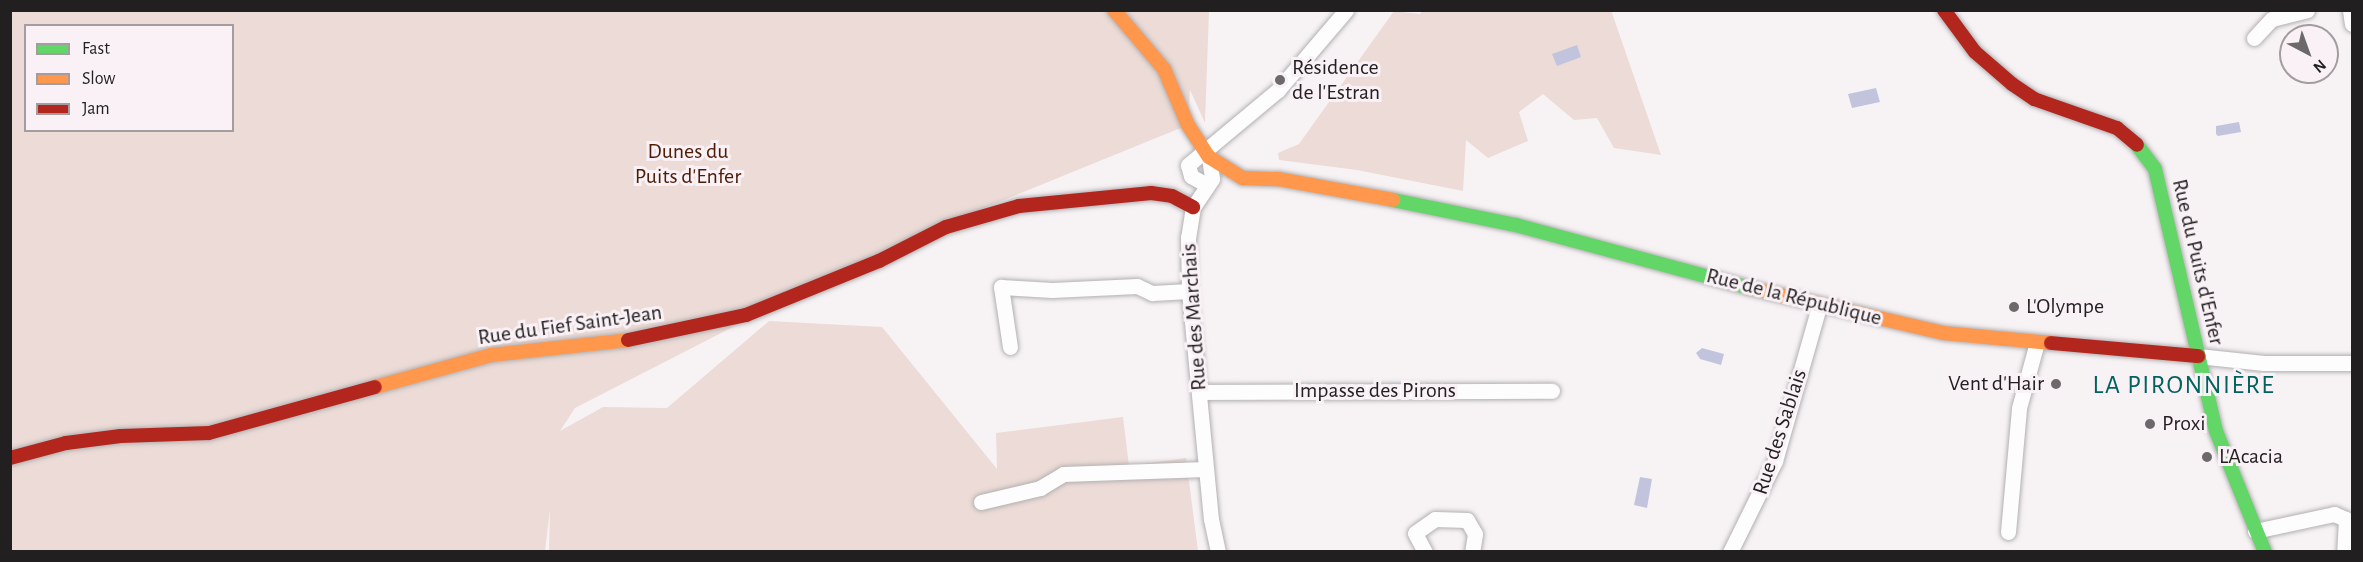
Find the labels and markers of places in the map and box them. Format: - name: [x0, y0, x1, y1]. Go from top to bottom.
- place label: Résidence de l'Estran: [1292, 54, 1380, 106]
- marker: Résidence de l'Estran: [1273, 73, 1287, 87]
- place label: L'Olympe: [2026, 294, 2104, 320]
- marker: L'Olympe: [2007, 300, 2021, 314]
- place label: Vent d'Hair: [1948, 371, 2044, 397]
- marker: Vent d'Hair: [2049, 377, 2063, 391]
- place label: Proxi: [2162, 411, 2206, 437]
- marker: Proxi: [2143, 417, 2157, 431]
- place label: L'Acacia: [2219, 444, 2283, 470]
- marker: L'Acacia: [2200, 450, 2214, 464]

